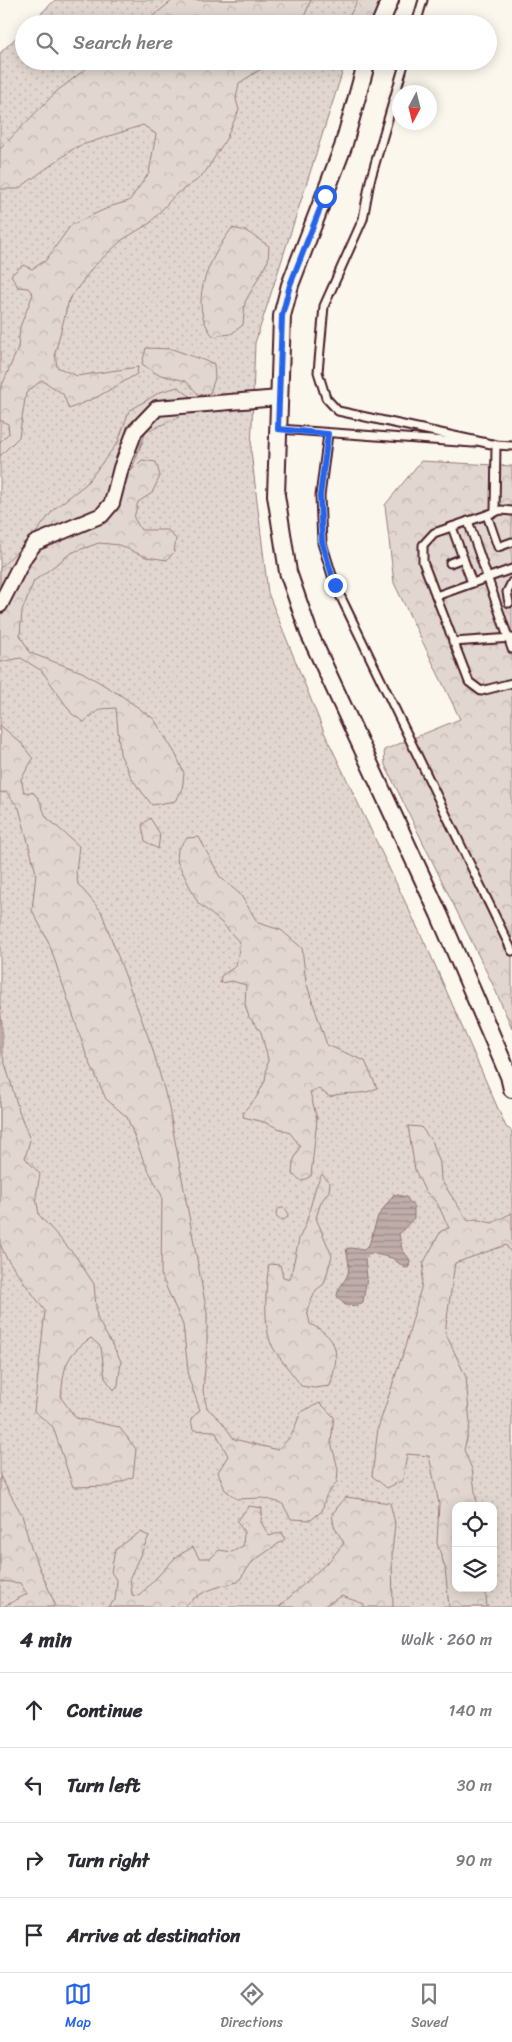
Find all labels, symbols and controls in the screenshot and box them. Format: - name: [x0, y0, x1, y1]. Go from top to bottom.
- search box: [15, 15, 497, 70]
- text: Search here: [73, 26, 173, 59]
- icon: search: [33, 29, 61, 57]
- north arrow: [392, 85, 437, 130]
- route start: [314, 185, 337, 208]
- route end: [324, 574, 347, 597]
- map controls: [452, 1502, 497, 1592]
- button: locate: [452, 1502, 497, 1547]
- button: layers: [452, 1547, 497, 1592]
- text: 4 min: [20, 1621, 72, 1659]
- text: Walk · 260 m: [401, 1625, 492, 1654]
- text: Continue: [67, 1694, 143, 1727]
- icon: ahead: [20, 1696, 48, 1724]
- text: 140 m: [449, 1696, 492, 1725]
- text: Turn left: [67, 1769, 140, 1802]
- icon: left: [20, 1771, 48, 1799]
- text: 30 m: [457, 1771, 492, 1800]
- text: Turn right: [67, 1844, 149, 1877]
- icon: right: [20, 1846, 48, 1874]
- text: 90 m: [456, 1846, 492, 1875]
- text: Arrive at destination: [67, 1919, 240, 1952]
- icon: arrive: [20, 1921, 48, 1949]
- tab: Map: [64, 1980, 92, 2035]
- tab: Directions: [220, 1980, 283, 2035]
- tab: Saved: [411, 1980, 448, 2035]

